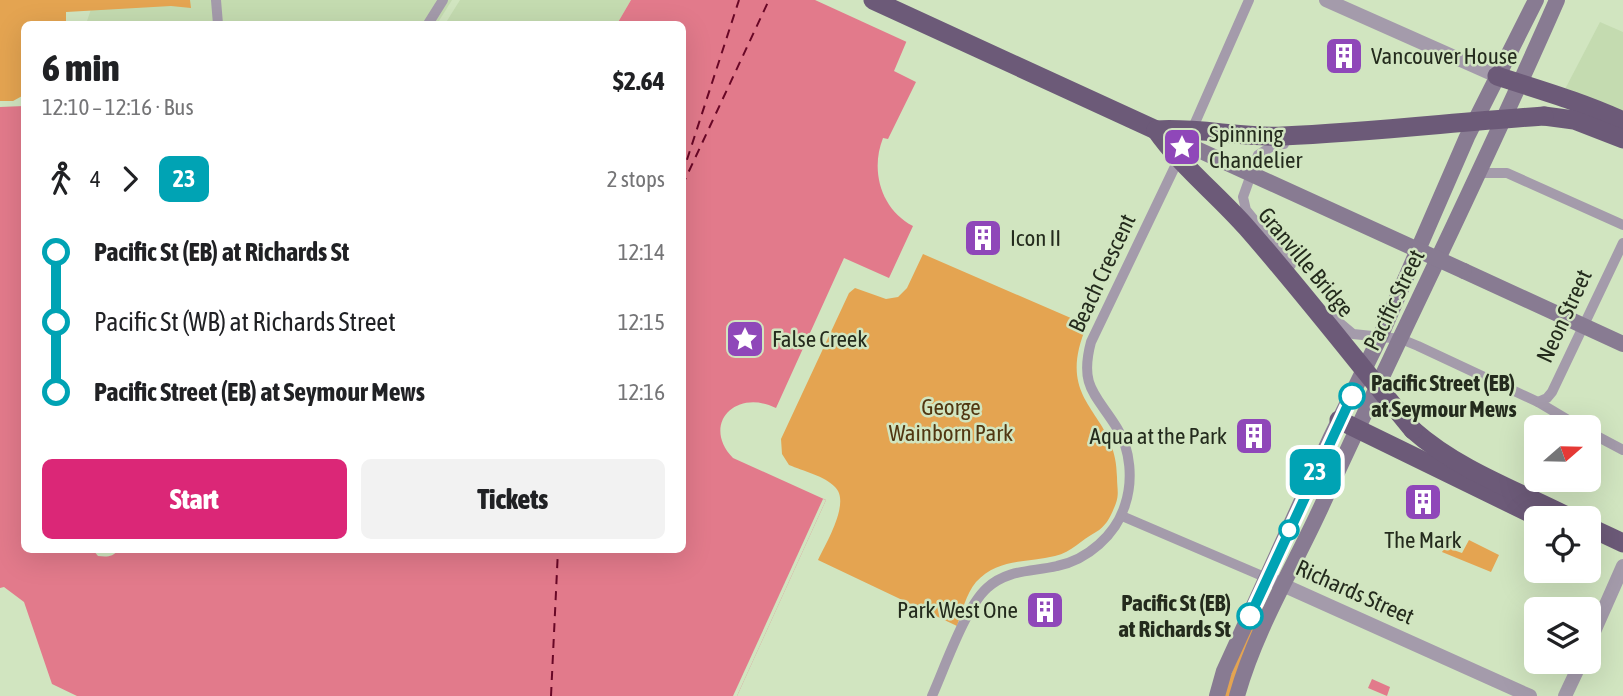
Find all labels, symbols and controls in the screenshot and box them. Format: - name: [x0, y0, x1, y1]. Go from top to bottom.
- building icon: Vancouver House: [1323, 35, 1365, 77]
- place label: Vancouver House: [1371, 43, 1517, 69]
- text: 6 min: [42, 46, 120, 89]
- text: $2.64: [613, 66, 665, 96]
- text: 12:10 – 12:16 · Bus: [42, 94, 194, 120]
- place label: Spinning Chandelier: [1209, 121, 1304, 173]
- place icon: Spinning Chandelier: [1161, 126, 1203, 168]
- icon: walk: [42, 160, 80, 198]
- icon: forward: [111, 160, 149, 198]
- text: 23: [173, 165, 195, 192]
- text: 4: [90, 166, 101, 192]
- text: 2 stops: [607, 166, 665, 192]
- street label: Granville Bridge: [1253, 202, 1359, 322]
- street label: Beach Crescent: [1063, 210, 1141, 336]
- building icon: Icon II: [962, 217, 1004, 259]
- place label: Icon II: [1010, 225, 1061, 251]
- text: Pacific St (EB) at Richards St: [94, 237, 349, 267]
- text: 12:14: [618, 239, 665, 265]
- street label: Pacific Street: [1358, 245, 1430, 355]
- street label: Neon Street: [1531, 265, 1597, 367]
- text: Pacific St (WB) at Richards Street: [94, 307, 396, 337]
- text: 12:15: [618, 309, 665, 335]
- place icon: False Creek: [724, 318, 766, 360]
- place label: False Creek: [772, 326, 867, 352]
- place label: Pacific Street (EB) at Seymour Mews: [1371, 370, 1517, 422]
- text: Pacific Street (EB) at Seymour Mews: [94, 377, 425, 407]
- text: 12:16: [618, 379, 665, 405]
- marker: Pacific Street (EB) at Seymour Mews: [1339, 383, 1365, 409]
- park label: George Wainborn Park: [889, 394, 1013, 446]
- building icon: Aqua at the Park: [1233, 415, 1275, 457]
- north arrow: [1524, 415, 1601, 492]
- map controls: [1524, 415, 1601, 674]
- place label: Aqua at the Park: [1090, 423, 1227, 449]
- line badge: 23: [1284, 449, 1346, 495]
- text: 23: [1304, 458, 1326, 485]
- button: Start: [42, 459, 347, 539]
- button: Tickets: [361, 459, 665, 539]
- building icon: The Mark: [1402, 481, 1444, 523]
- button: locate: [1524, 506, 1601, 583]
- unlabelled marker: [1279, 520, 1299, 540]
- place label: The Mark: [1384, 527, 1462, 553]
- street label: Richards Street: [1292, 554, 1418, 630]
- building icon: Park West One: [1024, 589, 1066, 631]
- place label: Pacific St (EB) at Richards St: [1118, 590, 1231, 642]
- place label: Park West One: [897, 597, 1018, 623]
- button: layers: [1524, 597, 1601, 674]
- marker: Pacific St (EB) at Richards St: [1237, 603, 1263, 629]

